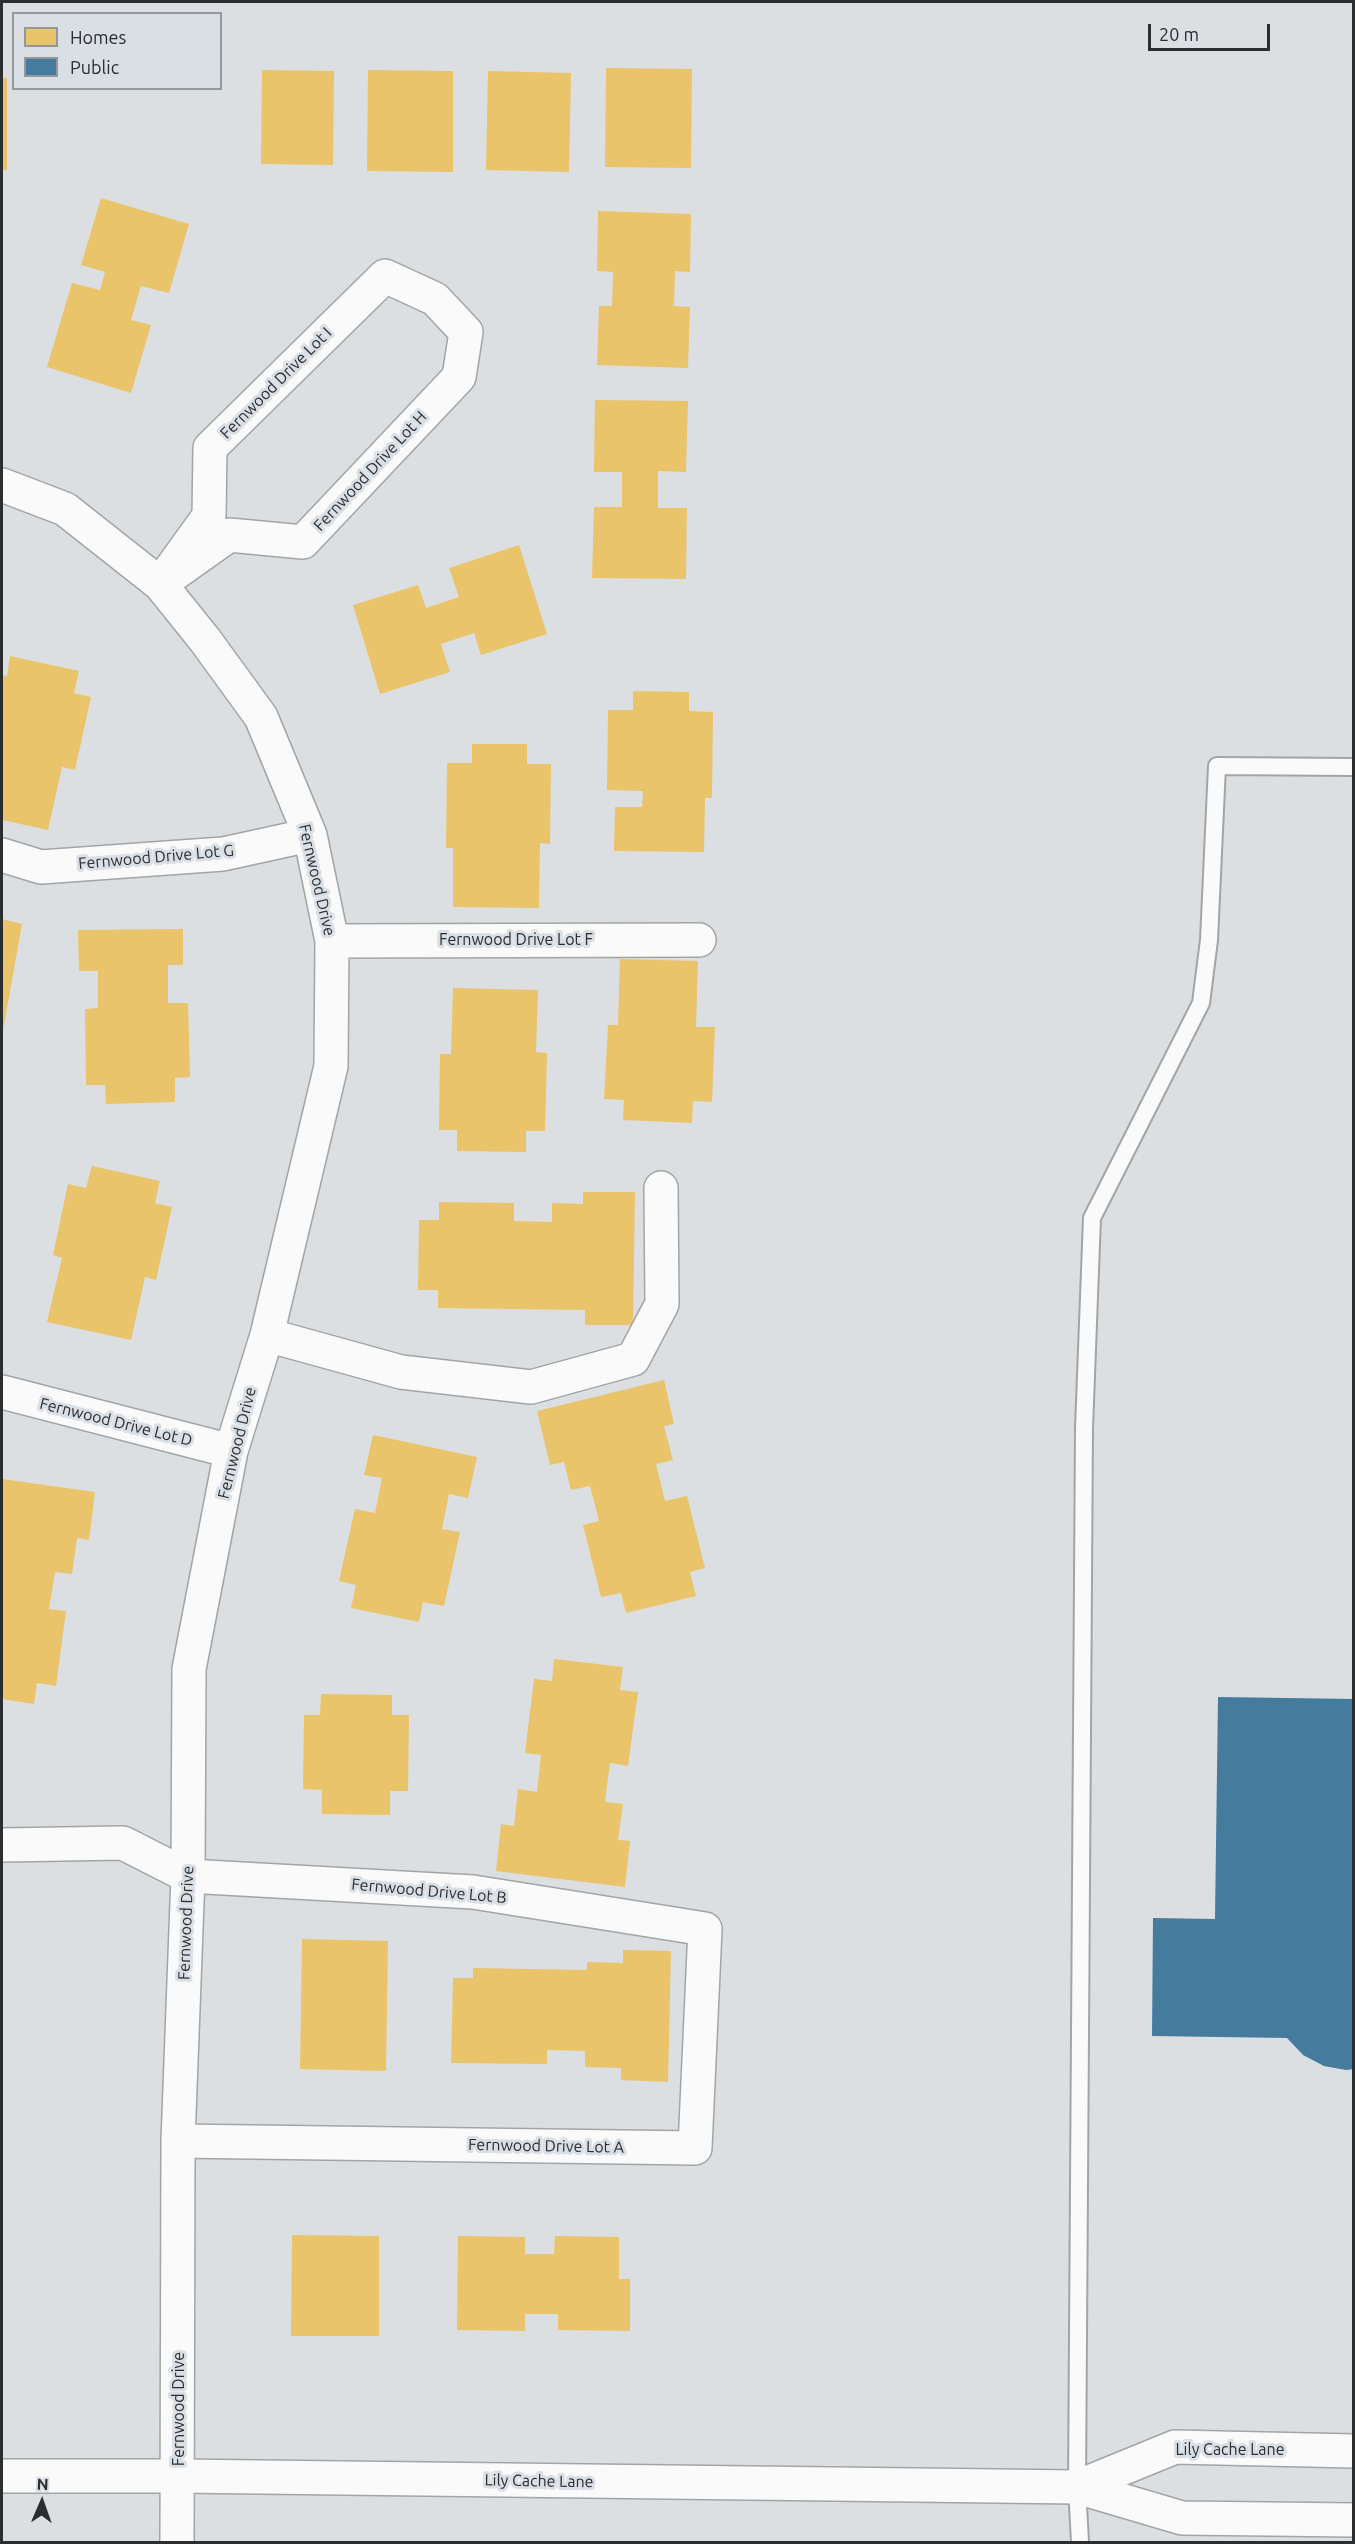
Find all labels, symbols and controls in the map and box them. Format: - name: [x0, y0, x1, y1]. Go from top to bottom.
- legend: [12, 12, 222, 90]
- scale bar: [1151, 12, 1272, 50]
- text: 20 m: [1159, 24, 1199, 44]
- text: Homes: [70, 27, 126, 47]
- text: Public: [70, 57, 119, 77]
- street label: Fernwood Drive Lot I: [216, 323, 336, 443]
- street label: Fernwood Drive Lot H: [310, 407, 430, 535]
- street label: Fernwood Drive: [295, 822, 339, 938]
- street label: Fernwood Drive Lot G: [77, 841, 235, 873]
- street label: Fernwood Drive Lot F: [439, 930, 593, 950]
- street label: Fernwood Drive: [214, 1385, 260, 1501]
- street label: Fernwood Drive Lot D: [38, 1394, 194, 1450]
- street label: Fernwood Drive: [174, 1866, 198, 1980]
- street label: Fernwood Drive Lot B: [351, 1875, 507, 1907]
- street label: Fernwood Drive Lot A: [468, 2135, 624, 2157]
- street label: Fernwood Drive: [169, 2352, 189, 2466]
- street label: Lily Cache Lane: [1175, 2440, 1285, 2460]
- street label: Lily Cache Lane: [484, 2470, 594, 2492]
- north arrow: [12, 2472, 72, 2532]
- text: N: [36, 2475, 49, 2493]

